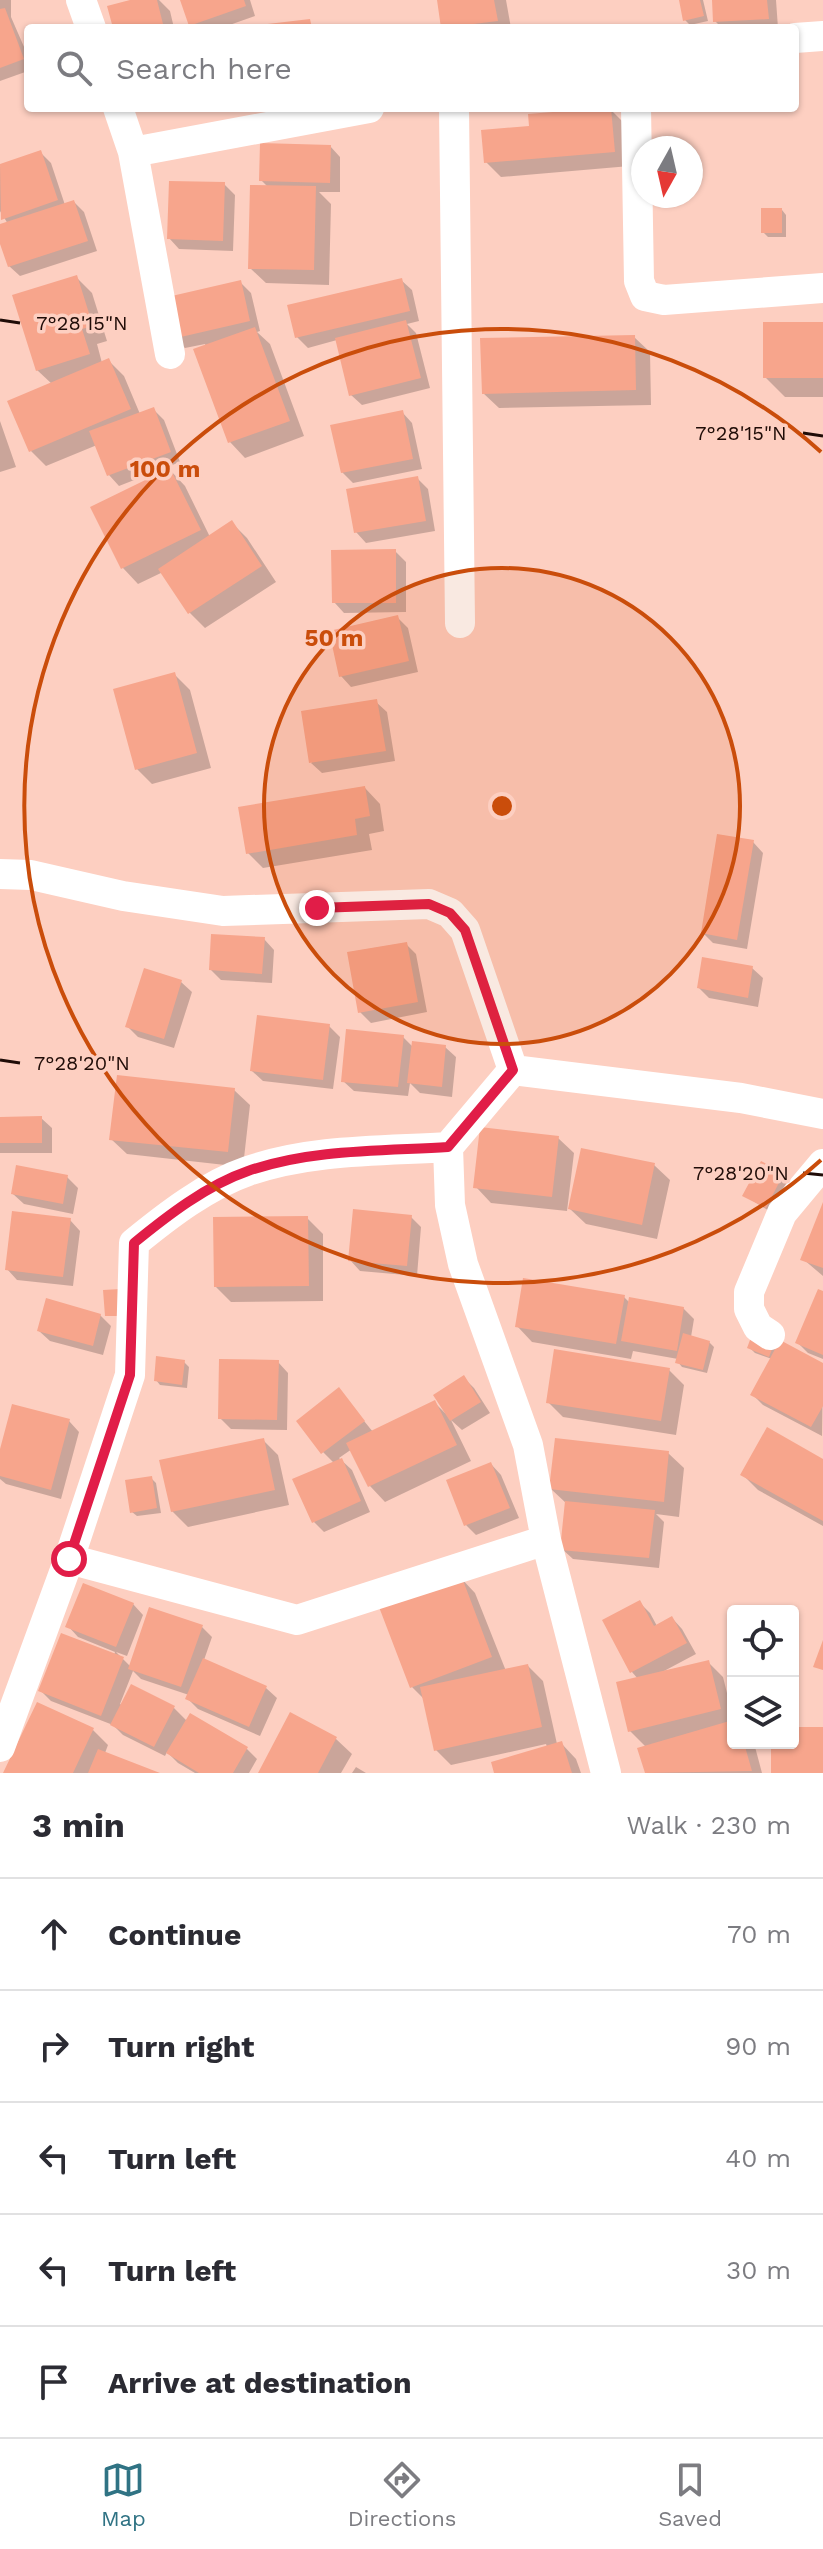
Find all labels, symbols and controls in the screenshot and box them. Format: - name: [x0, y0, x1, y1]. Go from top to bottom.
- search box: [24, 24, 799, 112]
- icon: search: [52, 46, 96, 90]
- text: Search here: [116, 51, 292, 86]
- north arrow: [631, 136, 703, 208]
- text: 7°28'15"N: [36, 311, 128, 335]
- text: 7°28'15"N: [695, 421, 787, 445]
- text: 100 m: [130, 455, 200, 483]
- text: 50 m: [305, 624, 363, 652]
- centre of rings: [488, 792, 516, 820]
- route end: [299, 890, 335, 926]
- text: 7°28'20"N: [34, 1051, 130, 1075]
- text: 7°28'20"N: [693, 1161, 789, 1185]
- route start: [51, 1541, 87, 1577]
- map controls: [727, 1605, 799, 1749]
- button: locate: [727, 1605, 799, 1677]
- button: layers: [727, 1677, 799, 1749]
- text: 3 min: [32, 1805, 125, 1845]
- text: Walk · 230 m: [626, 1810, 791, 1840]
- icon: ahead: [32, 1912, 76, 1956]
- text: Continue: [108, 1917, 241, 1952]
- text: 70 m: [727, 1919, 791, 1949]
- icon: right: [32, 2024, 76, 2068]
- text: Turn right: [108, 2029, 254, 2064]
- text: 90 m: [725, 2031, 791, 2061]
- icon: left: [32, 2136, 76, 2180]
- text: Turn left: [108, 2141, 236, 2176]
- text: 40 m: [725, 2143, 791, 2173]
- icon: left: [32, 2248, 76, 2292]
- text: Turn left: [108, 2253, 236, 2288]
- text: 30 m: [726, 2255, 791, 2285]
- icon: arrive: [32, 2360, 76, 2404]
- text: Arrive at destination: [108, 2365, 412, 2400]
- tab: Map: [101, 2458, 146, 2531]
- tab: Directions: [348, 2458, 456, 2531]
- tab: Saved: [658, 2458, 722, 2531]

